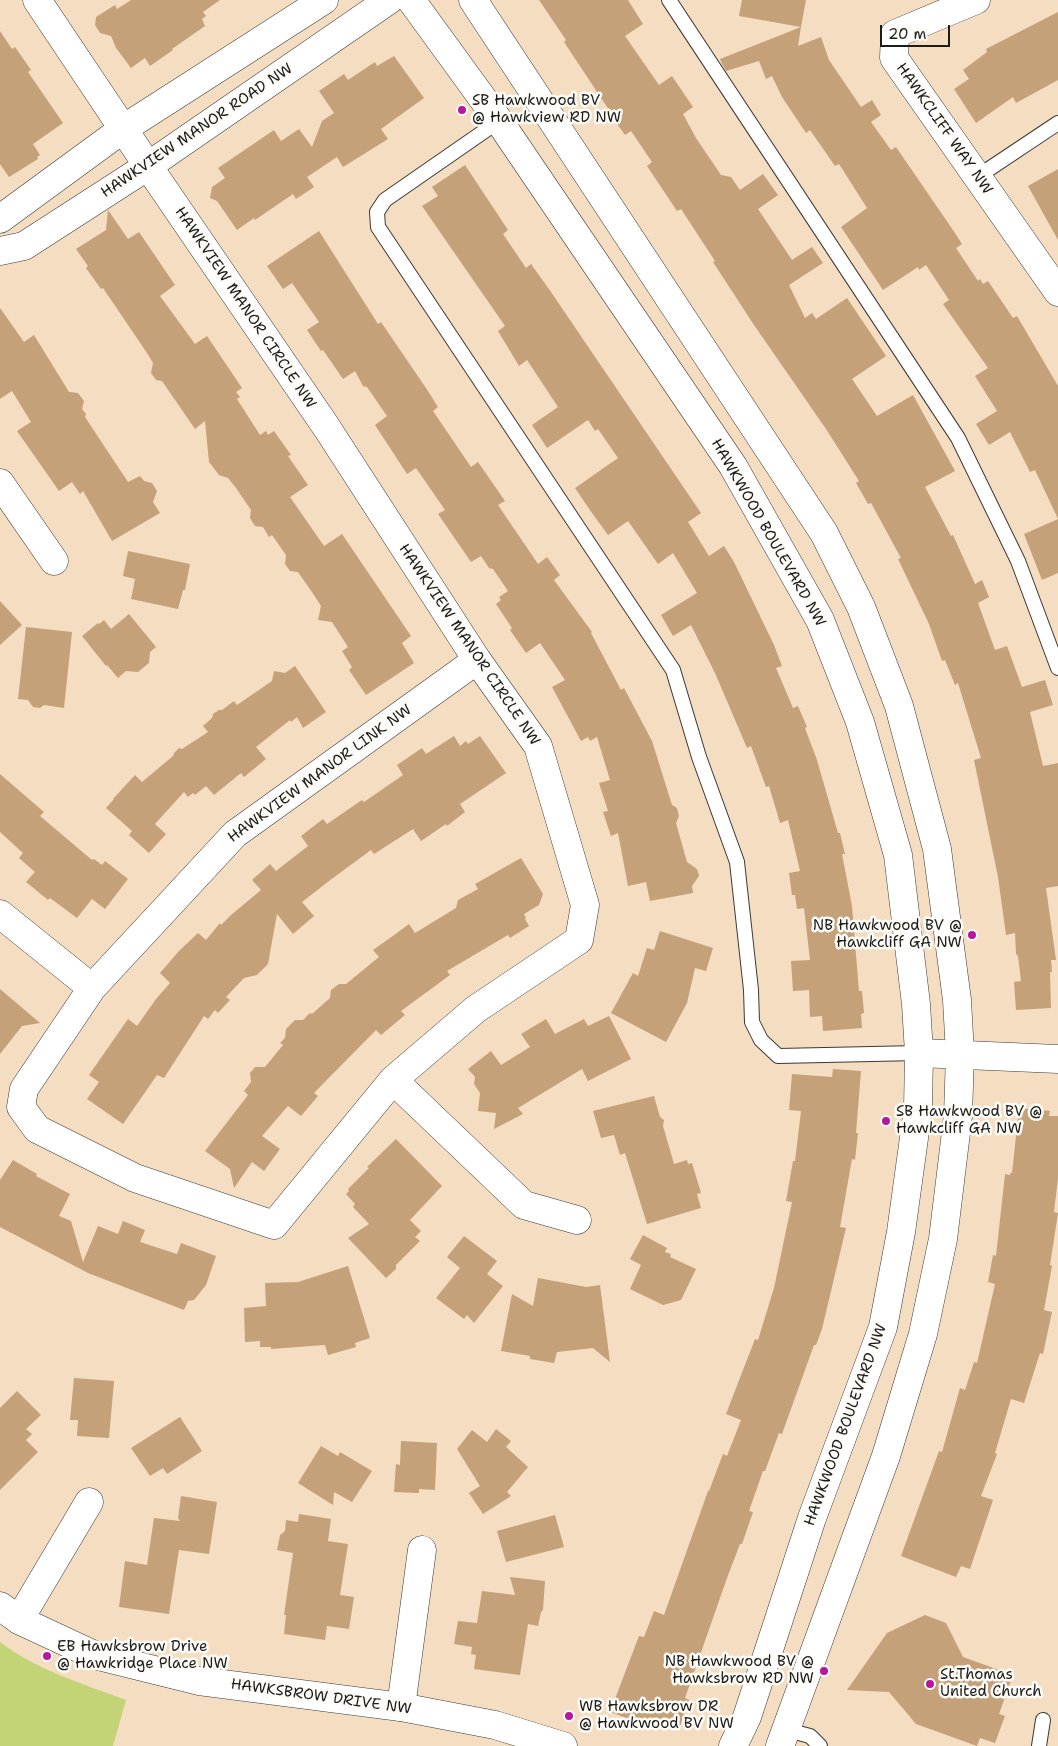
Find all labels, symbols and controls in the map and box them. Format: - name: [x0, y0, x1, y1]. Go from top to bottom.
- scale bar: [883, 15, 953, 47]
- text: 20 m: [888, 24, 927, 44]
- street label: HAWKVIEW MANOR ROAD NW: [98, 60, 296, 202]
- street label: HAWKCLIFF WAY NW: [892, 60, 996, 198]
- place label: SB Hawkwood BV @ Hawkview RD NW: [472, 92, 621, 127]
- marker: SB Hawkwood BV @ Hawkview RD NW: [456, 104, 468, 116]
- street label: HAWKVIEW MANOR CIRCLE NW: [171, 204, 319, 412]
- street label: HAWKWOOD BOULEVARD NW: [707, 436, 829, 630]
- street label: HAWKVIEW MANOR CIRCLE NW: [395, 541, 543, 749]
- street label: HAWKVIEW MANOR LINK NW: [225, 701, 415, 847]
- place label: NB Hawkwood BV @ Hawkcliff GA NW: [813, 917, 962, 952]
- marker: NB Hawkwood BV @ Hawkcliff GA NW: [966, 929, 978, 941]
- place label: SB Hawkwood BV @ Hawkcliff GA NW: [896, 1103, 1042, 1138]
- marker: SB Hawkwood BV @ Hawkcliff GA NW: [880, 1115, 892, 1127]
- street label: HAWKWOOD BOULEVARD NW: [801, 1321, 891, 1529]
- place label: EB Hawksbrow Drive @ Hawkridge Place NW: [57, 1638, 228, 1673]
- marker: EB Hawksbrow Drive @ Hawkridge Place NW: [41, 1650, 53, 1662]
- place label: NB Hawkwood BV @ Hawksbrow RD NW: [665, 1653, 814, 1688]
- marker: NB Hawkwood BV @ Hawksbrow RD NW: [818, 1665, 830, 1677]
- place label: St.Thomas United Church: [940, 1666, 1042, 1701]
- street label: HAWKSBROW DRIVE NW: [229, 1675, 413, 1719]
- marker: St.Thomas United Church: [924, 1678, 936, 1690]
- place label: WB Hawksbrow DR @ Hawkwood BV NW: [579, 1698, 734, 1733]
- marker: WB Hawksbrow DR @ Hawkwood BV NW: [563, 1710, 575, 1722]

